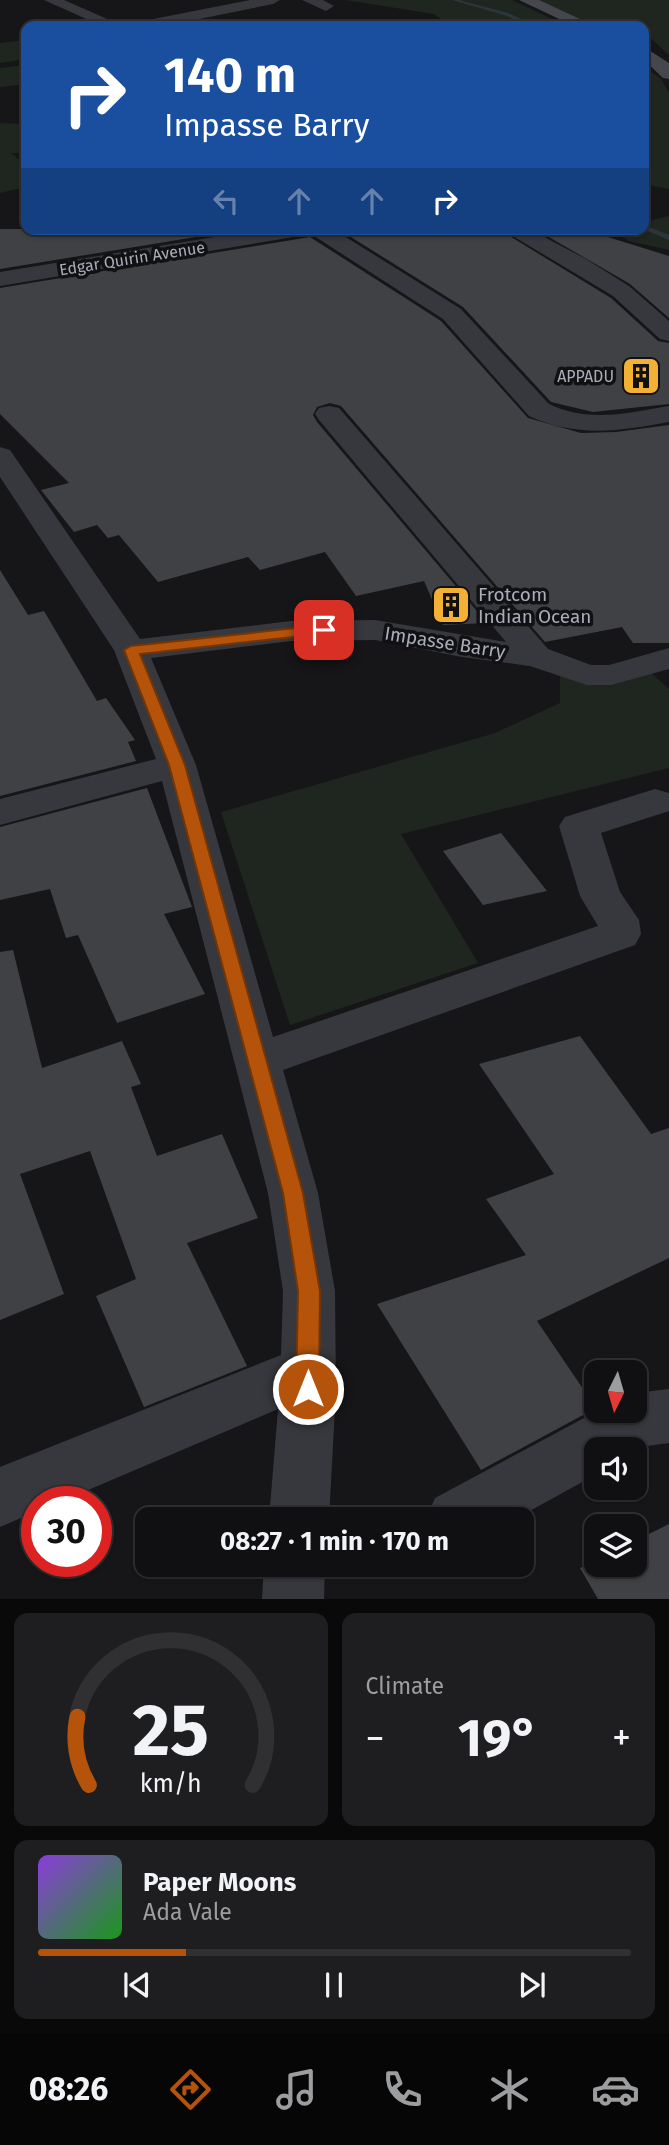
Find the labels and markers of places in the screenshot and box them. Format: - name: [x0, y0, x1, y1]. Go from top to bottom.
- building icon: APPADU: [620, 355, 662, 397]
- place label: APPADU: [557, 367, 614, 386]
- place label: Frotcom Indian Ocean: [478, 583, 591, 628]
- building icon: Frotcom Indian Ocean: [430, 584, 472, 626]
- pin: [294, 600, 354, 660]

